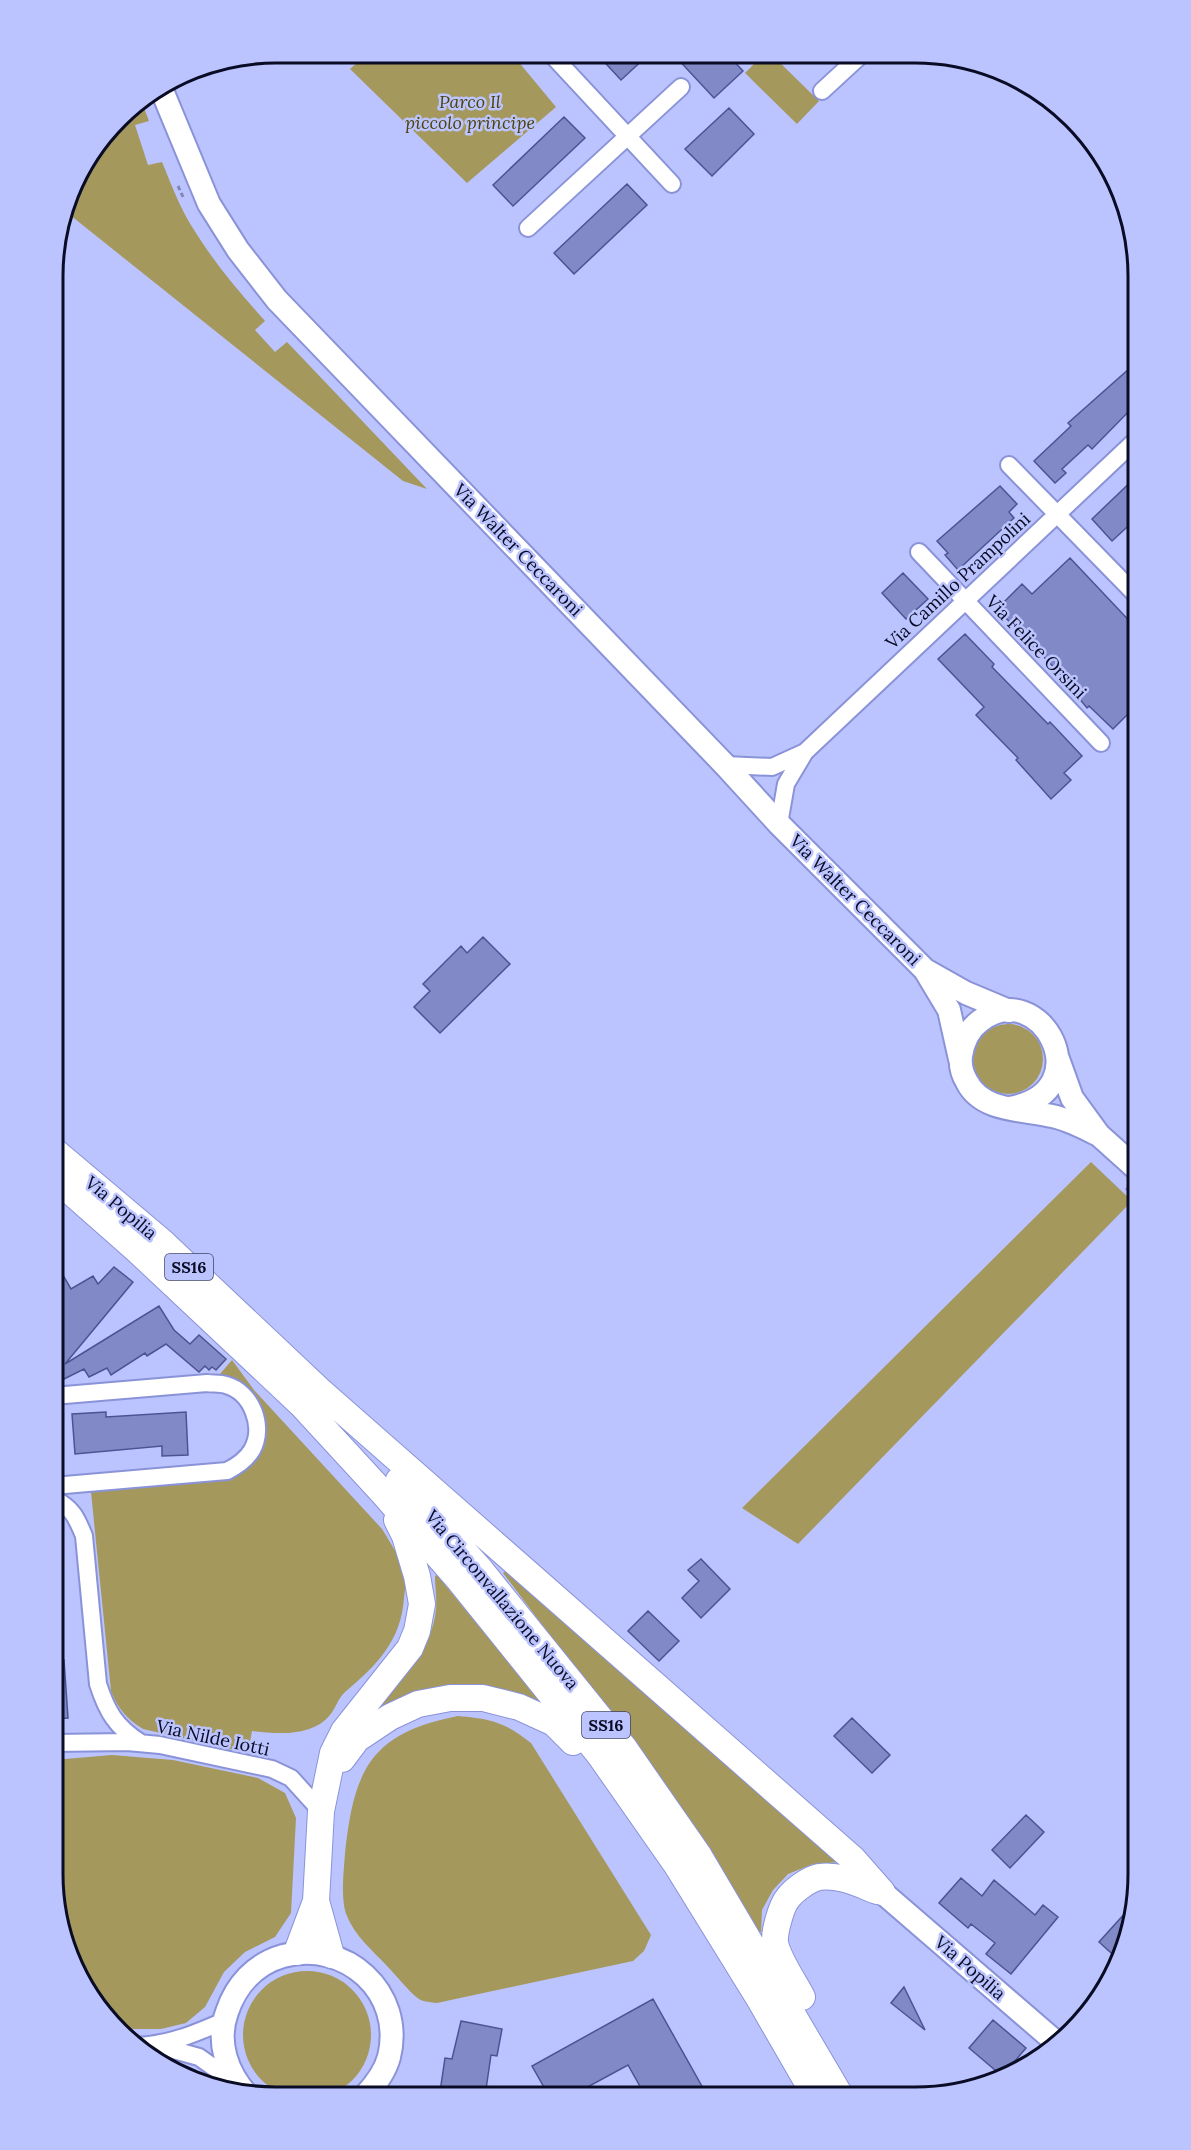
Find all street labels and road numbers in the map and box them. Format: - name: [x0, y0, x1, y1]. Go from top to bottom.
- street label: Via Walter Ceccaroni: [448, 478, 588, 621]
- street label: Via Camillo Prampolini: [880, 507, 1035, 654]
- street label: Via Felice Orsini: [980, 589, 1092, 703]
- street label: Via Walter Ceccaroni: [784, 829, 926, 970]
- street label: Via Popilia: [80, 1170, 162, 1244]
- road number: SS16: [165, 1254, 213, 1280]
- street label: Via Circonvallazione Nuova: [420, 1505, 584, 1694]
- road number: SS16: [582, 1712, 630, 1738]
- street label: Via Nilde Iotti: [154, 1714, 272, 1761]
- street label: Via Popilia: [929, 1930, 1011, 2005]

